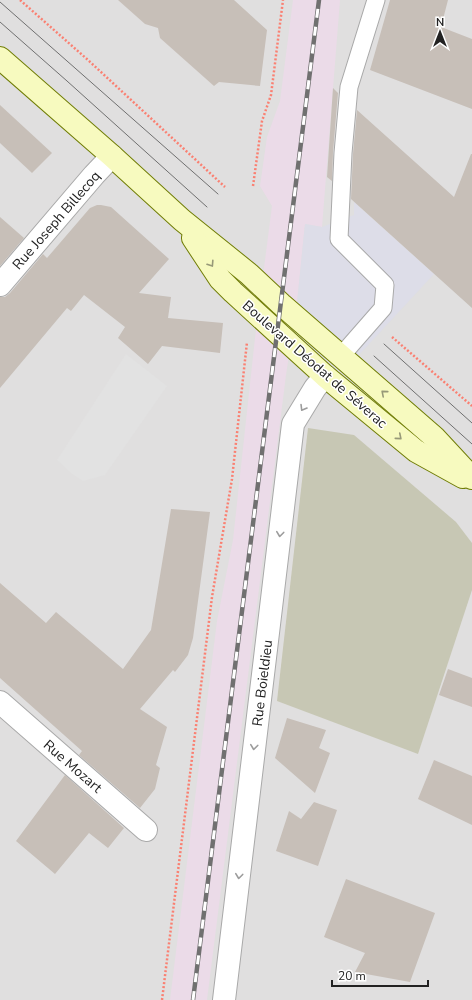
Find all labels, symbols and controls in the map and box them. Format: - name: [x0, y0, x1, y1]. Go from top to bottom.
- north arrow: [420, 12, 460, 52]
- text: N: [436, 15, 444, 30]
- street label: Rue Joseph Billecoq: [8, 167, 105, 274]
- one-way arrow: [206, 260, 213, 267]
- street label: Boulevard Déodat de Séverac: [238, 296, 391, 433]
- one-way arrow: [381, 390, 388, 397]
- one-way arrow: [301, 404, 308, 411]
- one-way arrow: [394, 432, 402, 439]
- one-way arrow: [276, 531, 285, 537]
- street label: Rue Boieldieu: [248, 639, 277, 727]
- street label: Rue Mozart: [39, 736, 106, 797]
- one-way arrow: [250, 744, 259, 750]
- one-way arrow: [235, 873, 244, 879]
- scale bar: [332, 962, 428, 988]
- text: 20 m: [338, 968, 366, 984]

